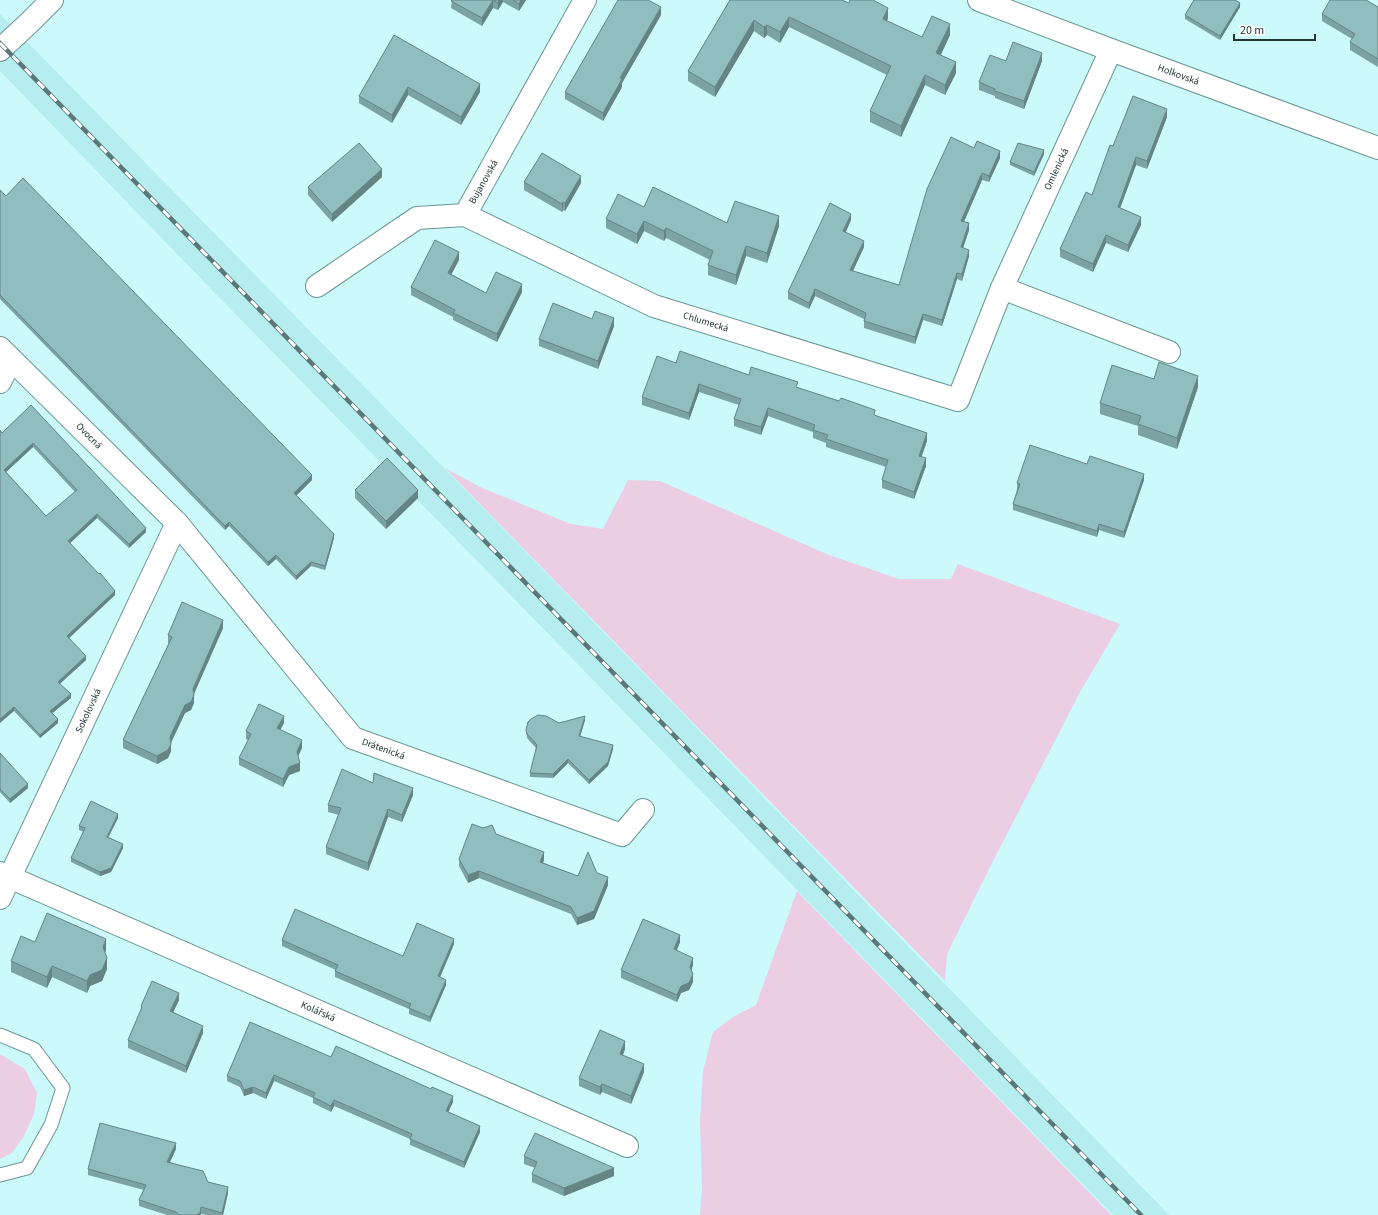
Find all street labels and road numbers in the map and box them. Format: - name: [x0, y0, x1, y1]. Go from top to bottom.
- street label: Holkovská: [1156, 61, 1201, 89]
- street label: Omlenická: [1041, 146, 1072, 193]
- street label: Bujanovská: [466, 157, 501, 206]
- street label: Chlumecká: [681, 308, 730, 336]
- street label: Ovocná: [73, 420, 105, 452]
- street label: Sokolovská: [72, 686, 105, 735]
- street label: Drátenická: [360, 735, 407, 763]
- street label: Kolářská: [299, 998, 338, 1025]

